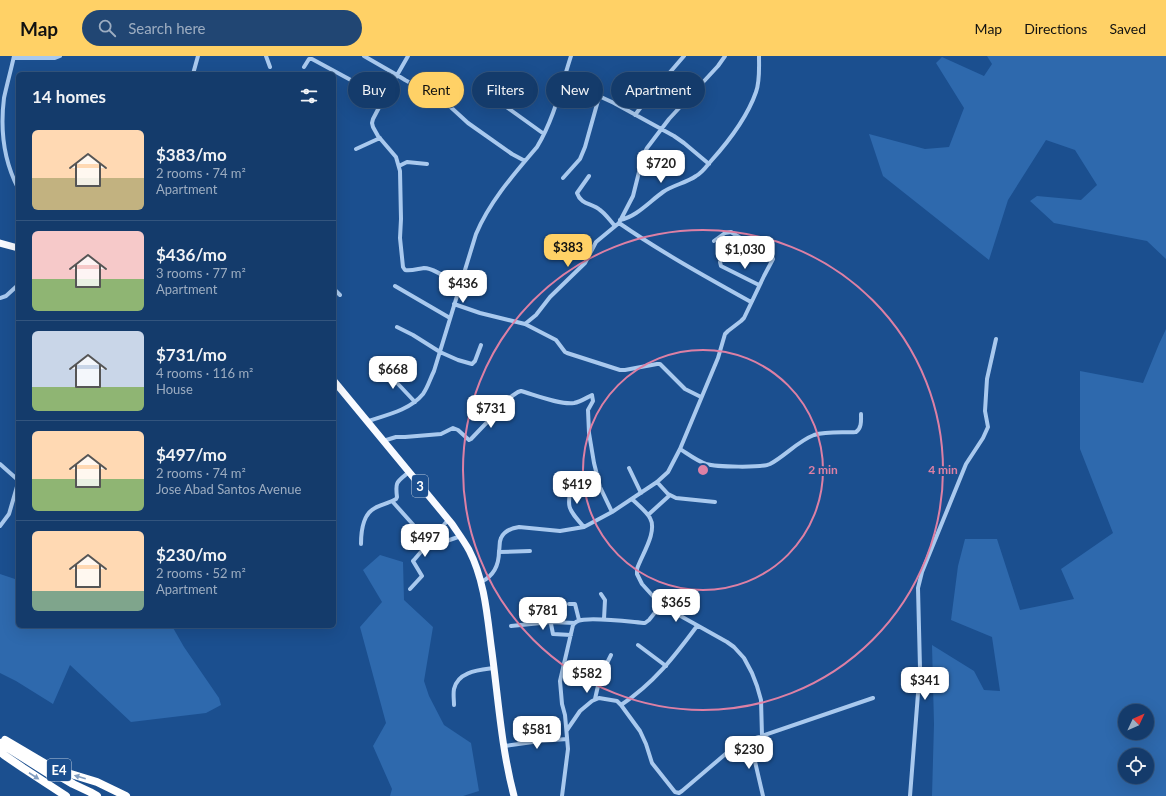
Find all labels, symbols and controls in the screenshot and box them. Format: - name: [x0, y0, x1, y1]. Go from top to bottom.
- search box: [82, 10, 362, 46]
- text: Map: [20, 17, 58, 40]
- icon: search: [96, 17, 118, 39]
- text: Search here: [128, 19, 206, 37]
- text: Map: [975, 20, 1002, 37]
- text: Directions: [1024, 20, 1087, 37]
- text: Saved: [1109, 20, 1146, 37]
- chip: Buy: [348, 72, 400, 108]
- chip: Rent: [408, 72, 464, 108]
- chip: Filters: [472, 72, 538, 108]
- chip: New: [546, 72, 603, 108]
- chip: Apartment: [611, 72, 705, 108]
- icon: filters: [298, 85, 320, 107]
- text: 14 homes: [32, 86, 106, 107]
- text: $383/mo: [156, 144, 227, 165]
- icon: home: [64, 146, 112, 194]
- pin: $720: [637, 150, 685, 184]
- text: $720: [646, 155, 676, 171]
- text: 2 rooms · 74 m²: [156, 165, 246, 181]
- text: Apartment: [156, 181, 217, 197]
- pin: $383: [544, 234, 592, 268]
- pin: $1,030: [712, 236, 778, 270]
- text: $383: [553, 239, 583, 255]
- text: $1,030: [725, 241, 765, 257]
- text: $436/mo: [156, 244, 227, 265]
- icon: home: [64, 247, 112, 295]
- text: 3 rooms · 77 m²: [156, 265, 246, 281]
- pin: $436: [439, 270, 487, 304]
- text: $436: [448, 275, 478, 291]
- text: Apartment: [156, 281, 217, 297]
- text: $731/mo: [156, 344, 227, 365]
- icon: home: [64, 347, 112, 395]
- pin: $668: [369, 356, 417, 390]
- text: $668: [378, 361, 408, 377]
- text: 4 rooms · 116 m²: [156, 365, 253, 381]
- text: House: [156, 381, 193, 397]
- pin: $731: [467, 395, 515, 429]
- text: $731: [476, 400, 506, 416]
- text: $497/mo: [156, 444, 227, 465]
- icon: home: [64, 447, 112, 495]
- text: 2 min: [808, 462, 838, 477]
- text: 4 min: [928, 462, 958, 477]
- centre of rings: [696, 463, 710, 477]
- text: 2 rooms · 74 m²: [156, 465, 246, 481]
- pin: $419: [553, 471, 601, 505]
- road number: 3: [412, 475, 428, 497]
- text: $419: [562, 476, 592, 492]
- text: Jose Abad Santos Avenue: [156, 481, 301, 497]
- pin: $497: [401, 524, 449, 558]
- text: $497: [410, 529, 440, 545]
- text: $230/mo: [156, 544, 227, 565]
- icon: home: [64, 547, 112, 595]
- text: 2 rooms · 52 m²: [156, 565, 246, 581]
- text: Apartment: [156, 581, 217, 597]
- pin: $365: [652, 589, 700, 623]
- text: $365: [661, 594, 691, 610]
- pin: $781: [519, 597, 567, 631]
- text: $781: [528, 602, 558, 618]
- pin: $582: [563, 660, 611, 694]
- text: $582: [572, 665, 602, 681]
- pin: $341: [901, 667, 949, 701]
- text: $341: [910, 672, 940, 688]
- north arrow: [1118, 704, 1154, 740]
- map controls: [1118, 704, 1154, 784]
- pin: $581: [513, 716, 561, 750]
- text: $581: [522, 721, 552, 737]
- pin: $230: [725, 736, 773, 770]
- text: $230: [734, 741, 764, 757]
- button: locate: [1118, 748, 1154, 784]
- road number: E4: [47, 759, 71, 781]
- one-way arrow: [29, 772, 39, 780]
- one-way arrow: [74, 773, 87, 779]

